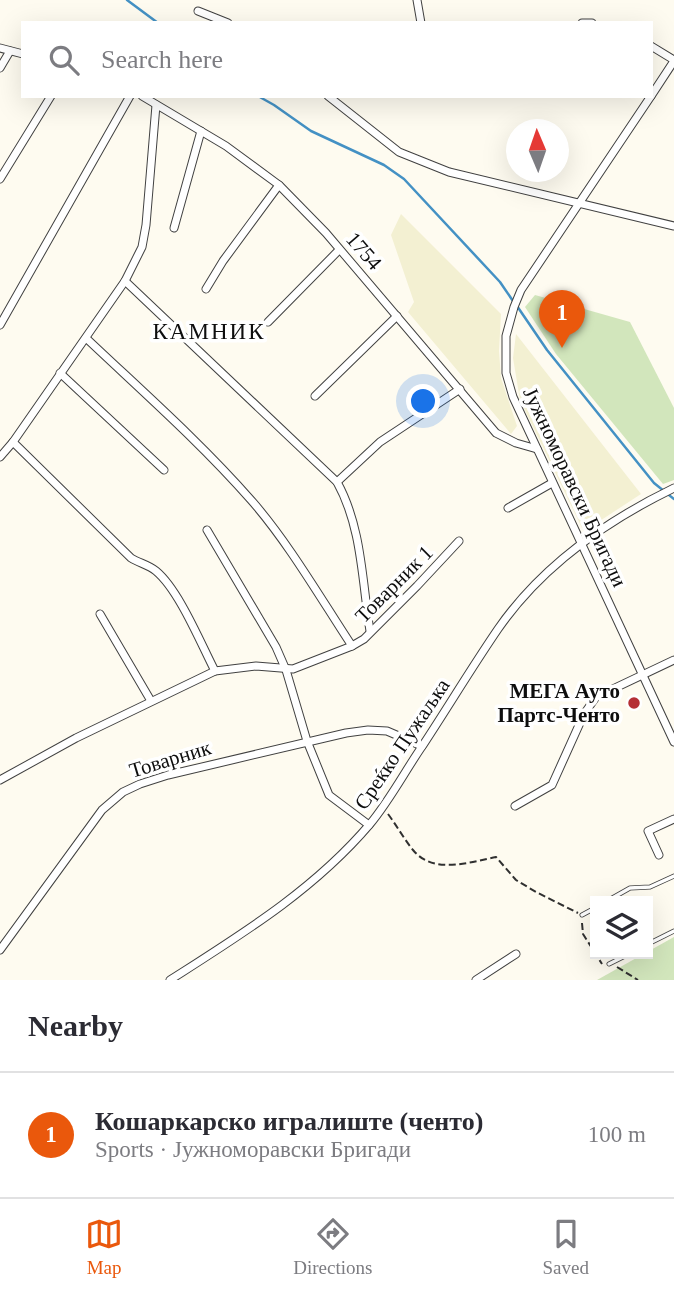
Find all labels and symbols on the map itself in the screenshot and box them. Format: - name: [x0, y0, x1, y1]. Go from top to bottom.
- north arrow: [506, 119, 569, 182]
- street label: 1754: [341, 227, 387, 275]
- pin: 1: [539, 290, 585, 348]
- district label: КАМНИК: [153, 319, 265, 344]
- street label: Јужноморавски Бригади: [518, 383, 632, 591]
- your location: [406, 384, 440, 418]
- street label: Товарник 1: [350, 540, 438, 628]
- street label: Среќко Пужаљка: [349, 673, 455, 814]
- place label: МЕГА Ауто Партс-Ченто: [498, 679, 620, 727]
- marker: МЕГА Ауто Партс-Ченто: [626, 695, 642, 711]
- street label: Товарник: [126, 735, 214, 783]

